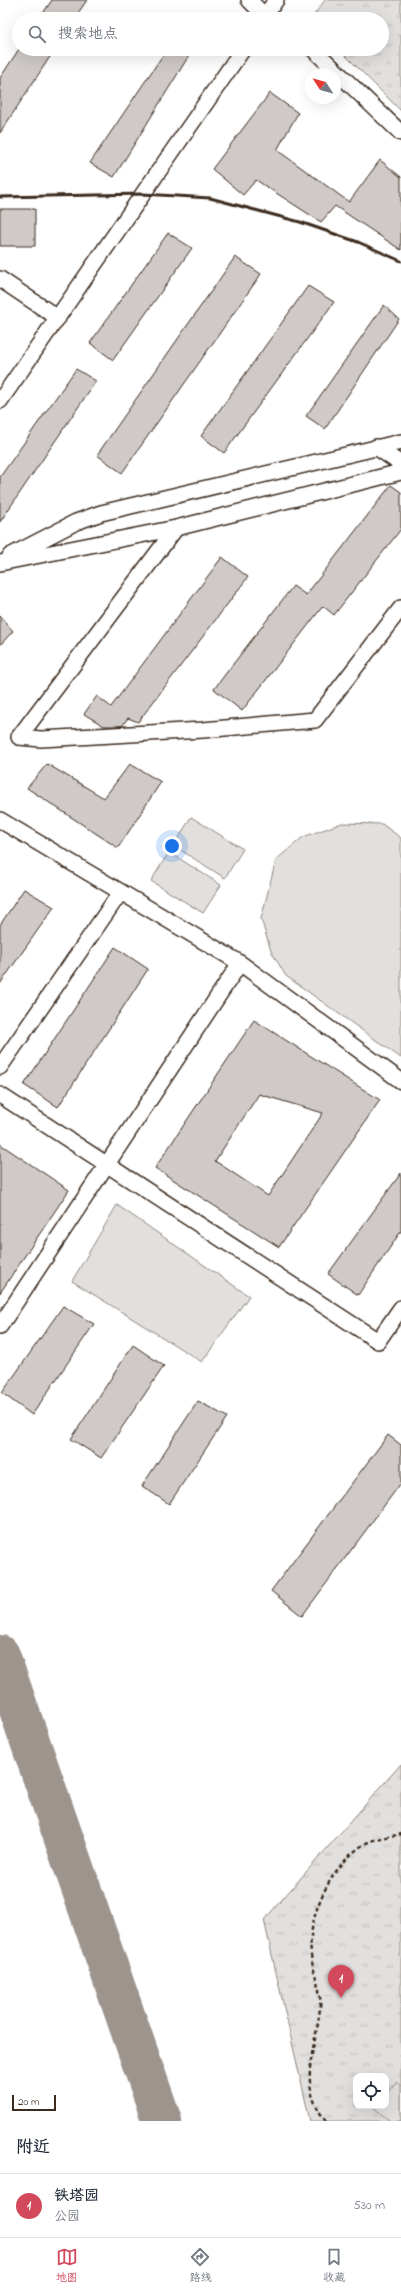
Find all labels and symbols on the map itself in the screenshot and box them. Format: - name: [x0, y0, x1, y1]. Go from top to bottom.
- north arrow: [305, 68, 341, 104]
- your location: [162, 836, 182, 856]
- pin: 1: [328, 1965, 354, 1998]
- scale bar: [12, 2093, 56, 2112]

